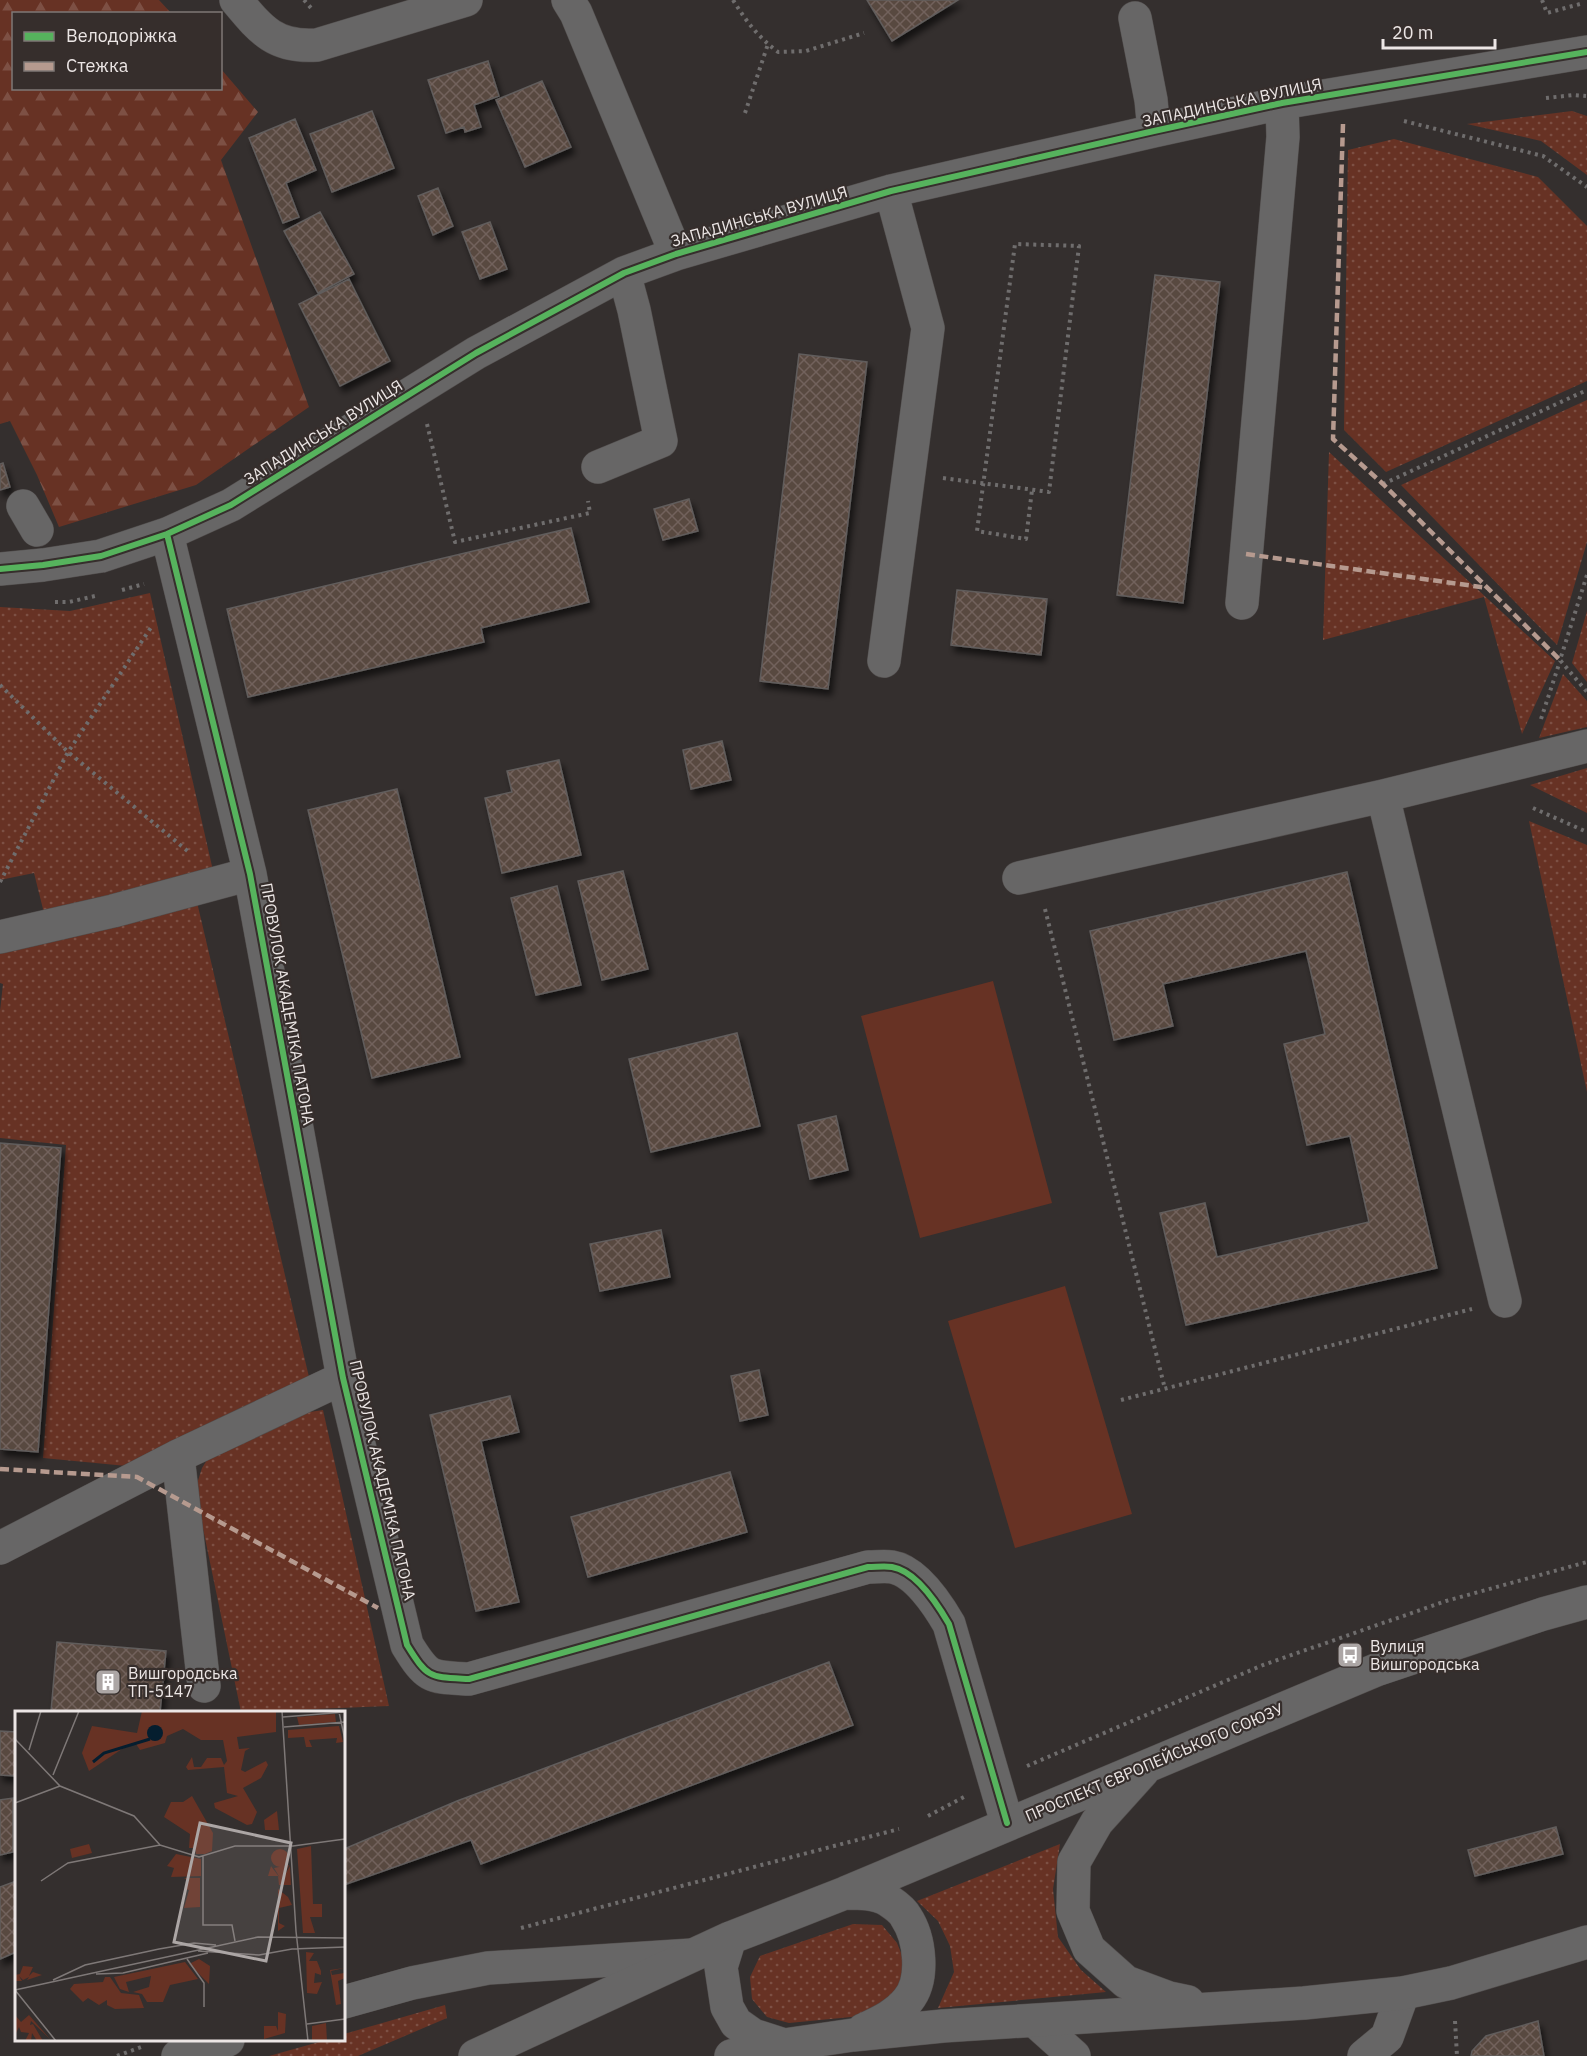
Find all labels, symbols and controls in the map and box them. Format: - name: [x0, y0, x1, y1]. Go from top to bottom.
- legend: [12, 12, 222, 90]
- scale bar: [1383, 12, 1496, 50]
- text: 20 m: [1392, 21, 1434, 44]
- text: Велодоріжка: [66, 24, 177, 47]
- text: Стежка: [66, 54, 129, 77]
- street label: ЗАПАДИНСЬКА ВУЛИЦЯ: [1140, 73, 1324, 131]
- street label: ЗАПАДИНСЬКА ВУЛИЦЯ: [668, 181, 850, 251]
- street label: ЗАПАДИНСЬКА ВУЛИЦЯ: [240, 375, 406, 489]
- street label: ПРОВУЛОК АКАДЕМІКА ПАТОНА: [257, 881, 319, 1127]
- street label: ПРОВУЛОК АКАДЕМІКА ПАТОНА: [346, 1358, 420, 1602]
- place label: Вулиця Вишгородська: [1370, 1636, 1480, 1674]
- bus stop icon: Вулиця Вишгородська: [1335, 1640, 1365, 1670]
- place label: Вишгородська ТП-5147: [128, 1663, 238, 1701]
- building icon: Вишгородська ТП-5147: [93, 1667, 123, 1697]
- street label: ПРОСПЕКТ ЄВРОПЕЙСЬКОГО СОЮЗУ: [1022, 1698, 1286, 1826]
- inset map: [15, 1711, 345, 2041]

